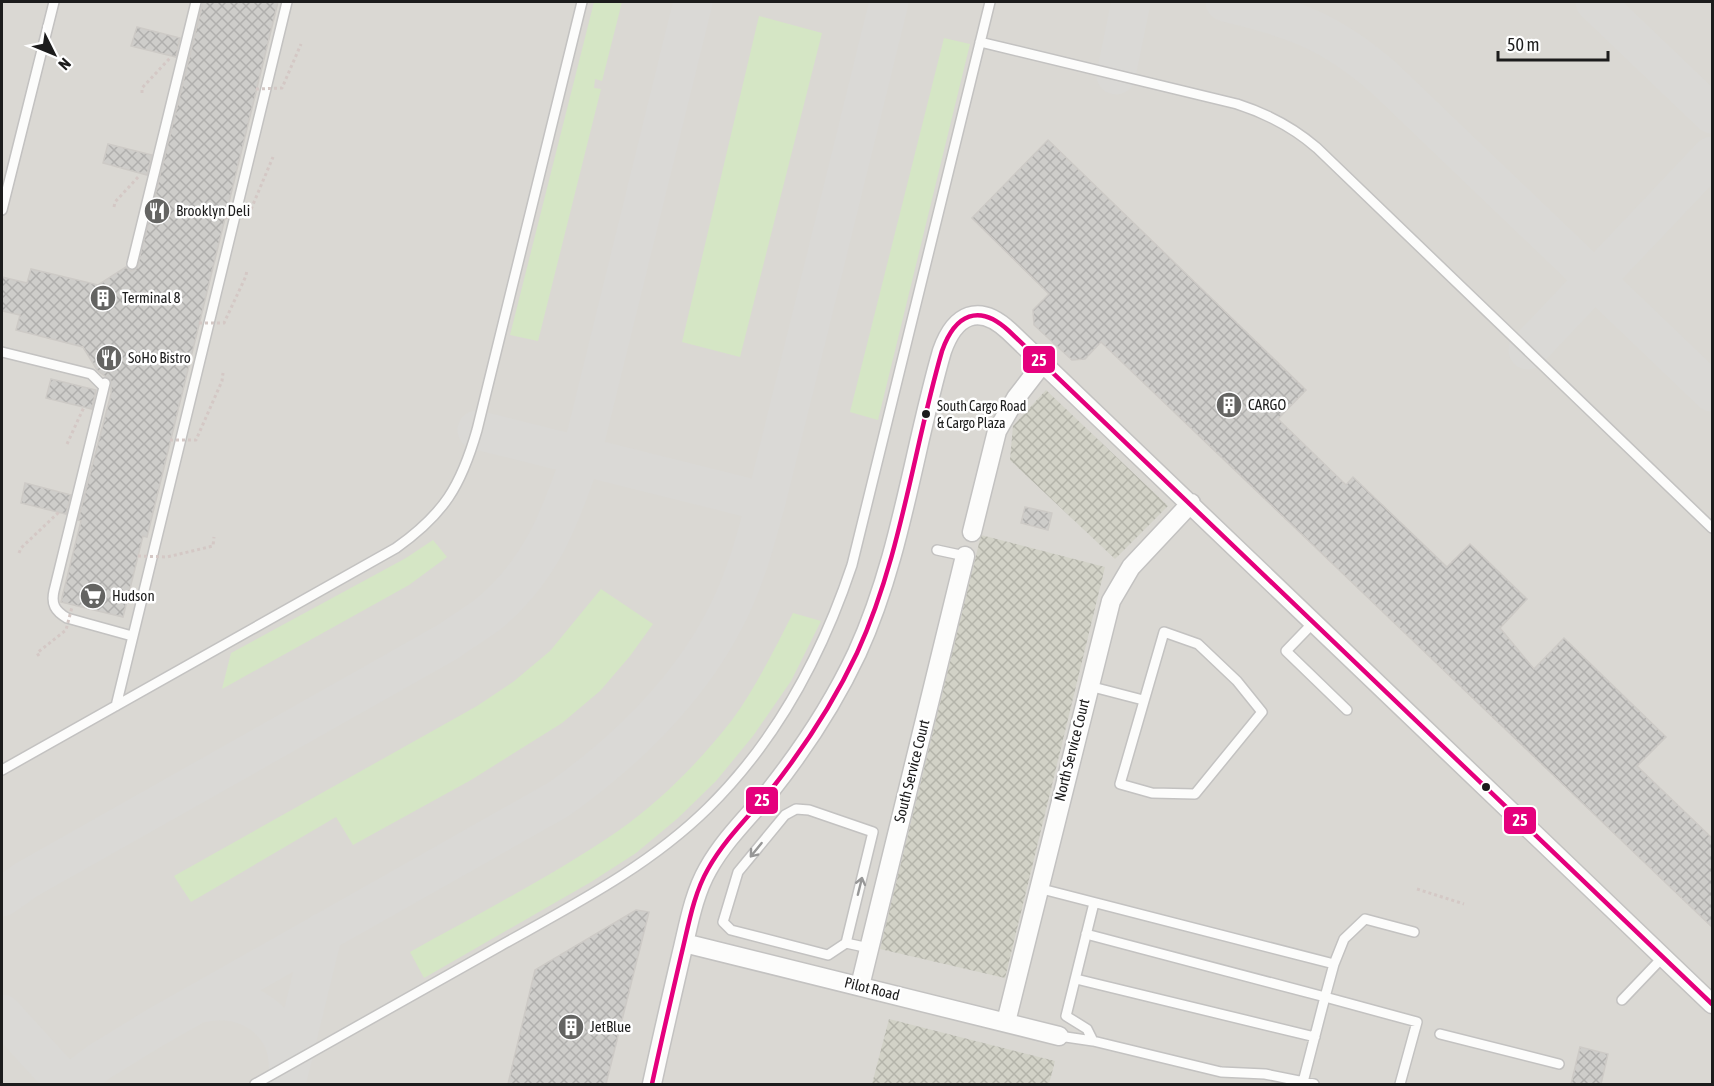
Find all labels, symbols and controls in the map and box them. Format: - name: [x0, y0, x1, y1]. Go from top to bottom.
- north arrow: [24, 24, 84, 84]
- scale bar: [1498, 24, 1608, 62]
- text: 50 m: [1507, 34, 1539, 55]
- text: N: [55, 55, 75, 74]
- restaurant icon: Brooklyn Deli: [142, 196, 172, 226]
- place label: Brooklyn Deli: [176, 202, 250, 219]
- building icon: Terminal 8: [88, 283, 118, 313]
- place label: Terminal 8: [122, 289, 181, 306]
- restaurant icon: SoHo Bistro: [94, 343, 124, 373]
- line badge: 25: [1022, 345, 1056, 374]
- place label: SoHo Bistro: [128, 349, 191, 366]
- text: 25: [1031, 351, 1047, 369]
- building icon: CARGO: [1214, 390, 1244, 420]
- place label: CARGO: [1248, 396, 1286, 413]
- place label: South Cargo Road & Cargo Plaza: [937, 398, 1026, 431]
- marker: South Cargo Road & Cargo Plaza: [920, 408, 932, 420]
- supermarket icon: Hudson: [78, 581, 108, 611]
- place label: Hudson: [112, 587, 155, 604]
- street label: North Service Court: [1051, 697, 1092, 803]
- street label: South Service Court: [891, 718, 933, 824]
- unlabelled marker: [1480, 781, 1492, 793]
- line badge: 25: [745, 786, 779, 815]
- text: 25: [754, 791, 770, 809]
- line badge: 25: [1503, 806, 1537, 835]
- text: 25: [1512, 811, 1528, 829]
- one-way arrow: [749, 842, 762, 858]
- one-way arrow: [854, 877, 866, 896]
- street label: Pilot Road: [843, 973, 902, 1004]
- building icon: JetBlue: [556, 1012, 586, 1042]
- place label: JetBlue: [590, 1018, 631, 1035]

